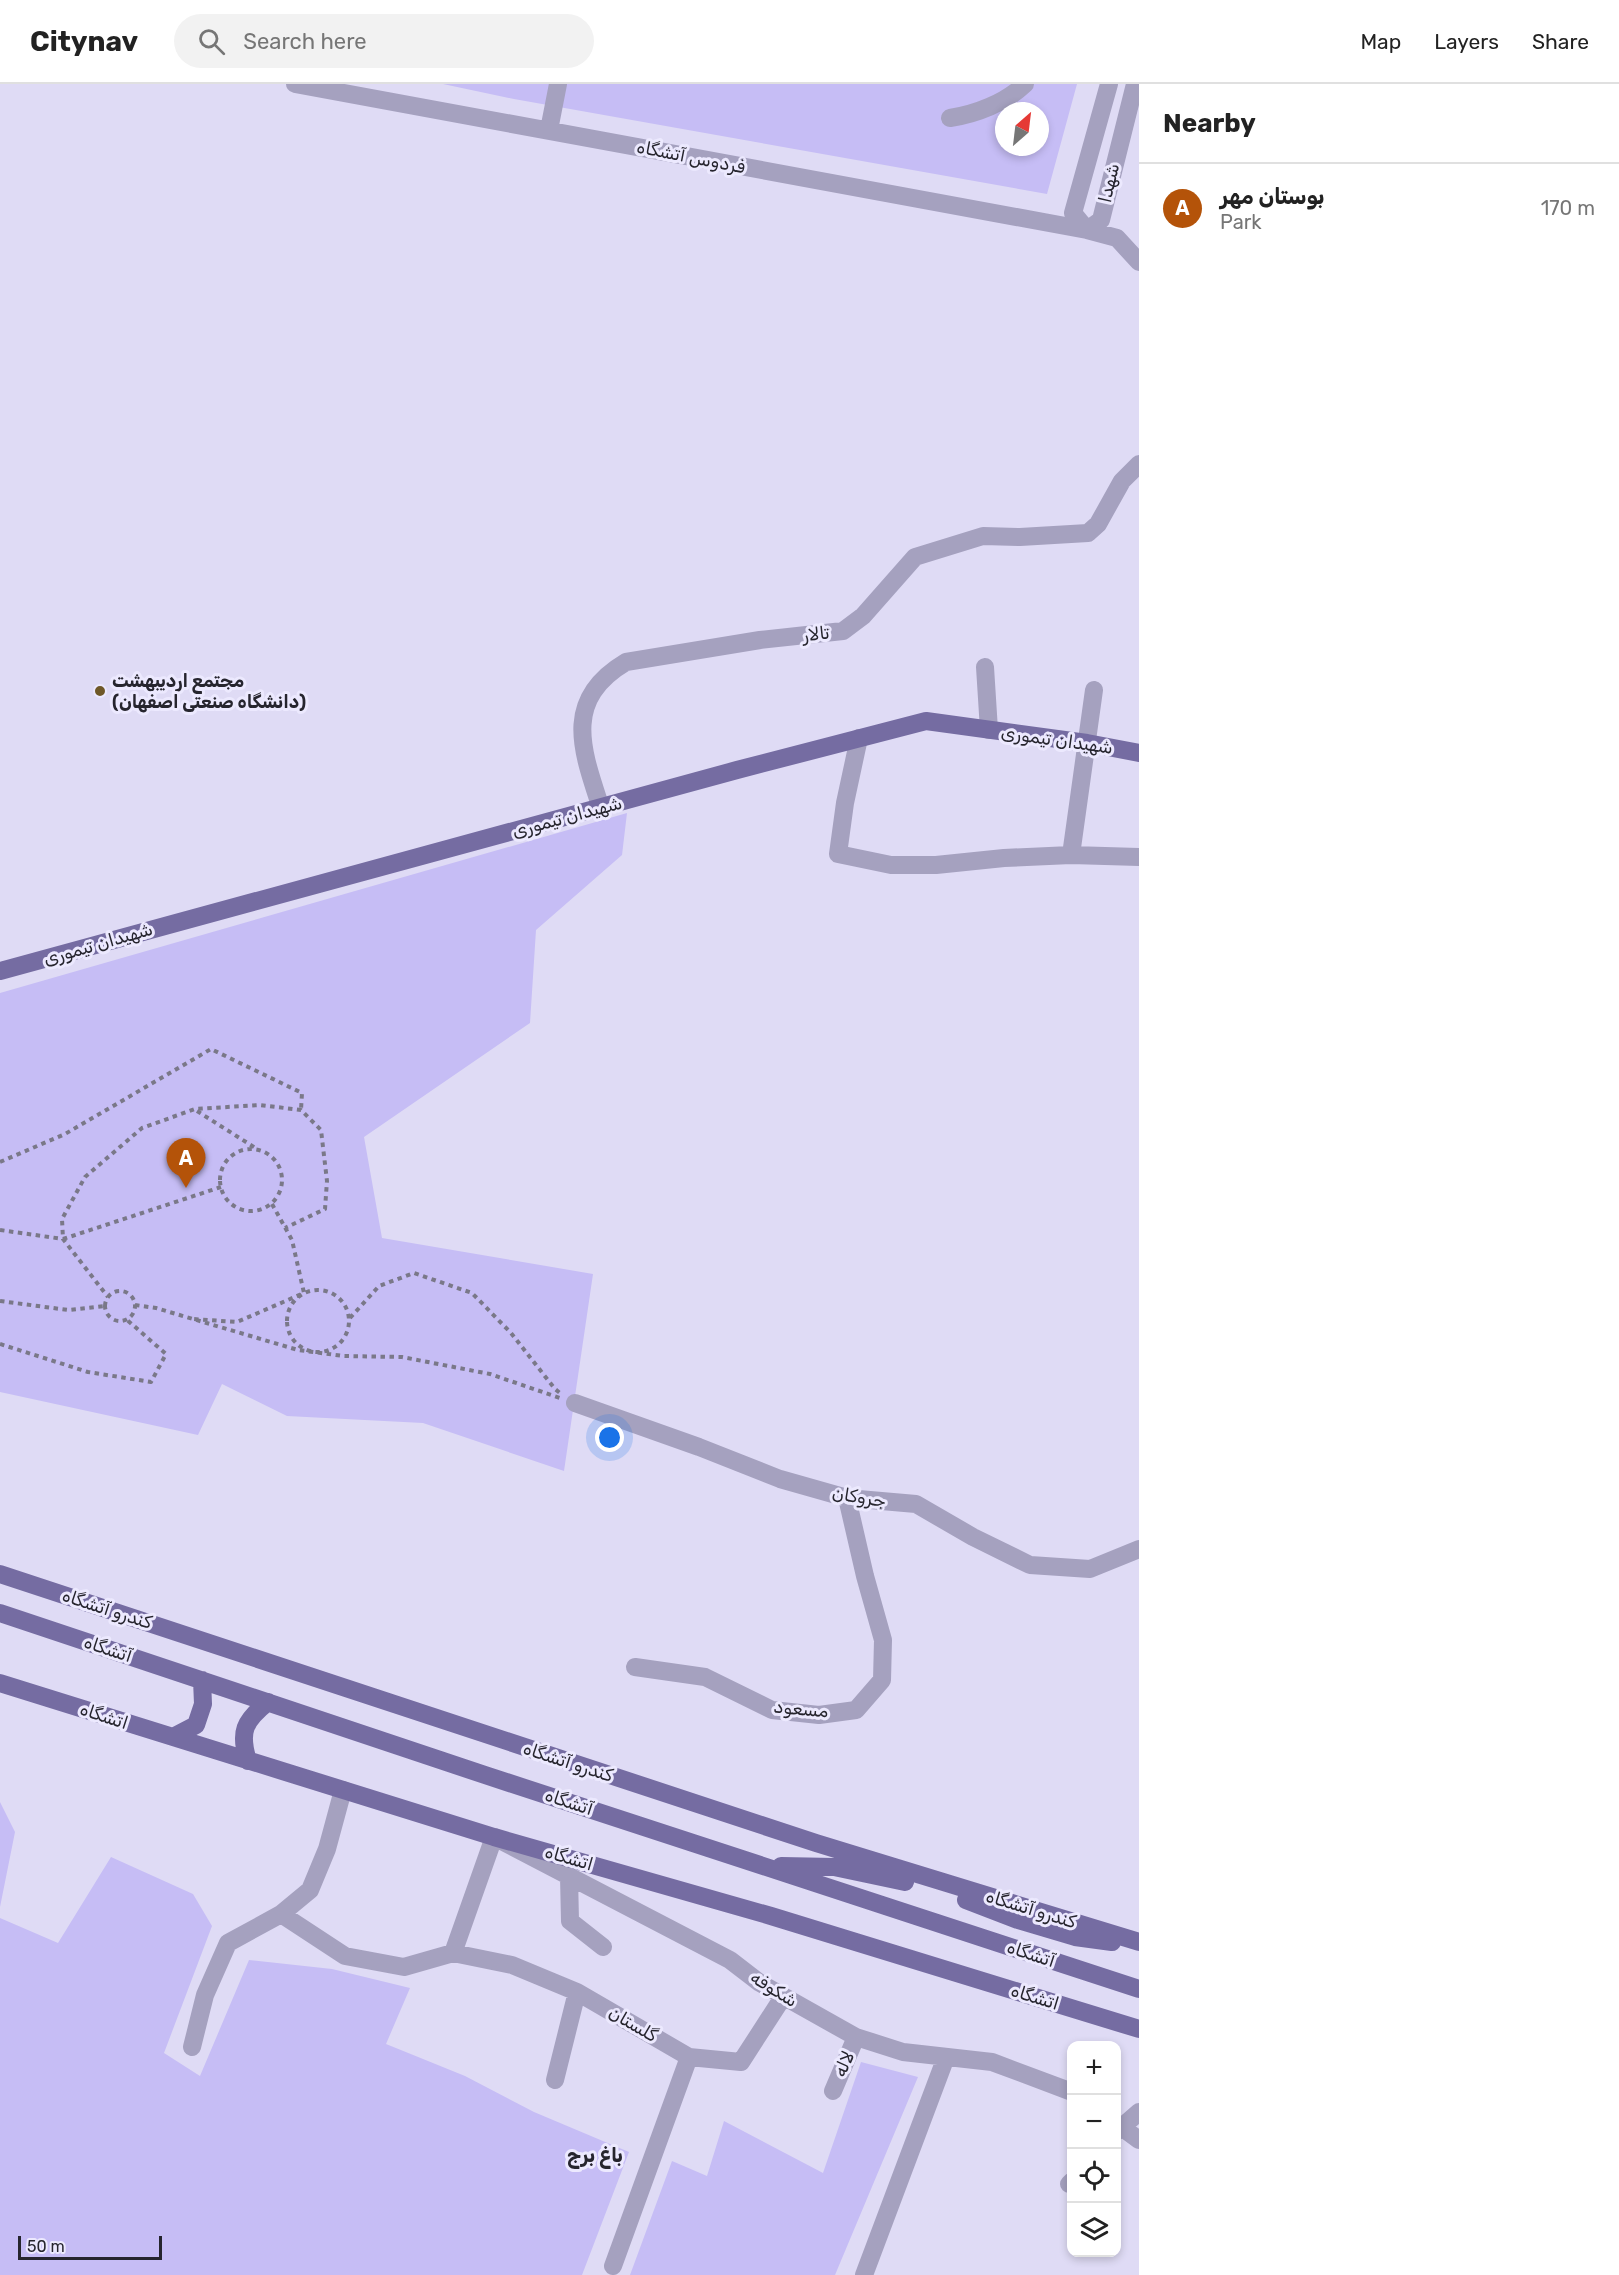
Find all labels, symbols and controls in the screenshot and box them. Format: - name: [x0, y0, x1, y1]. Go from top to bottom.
- search box: [174, 14, 594, 68]
- text: Citynav: [30, 25, 138, 58]
- icon: search: [195, 25, 228, 58]
- text: Search here: [243, 28, 367, 55]
- text: Map: [1360, 29, 1401, 54]
- text: Layers: [1434, 29, 1499, 54]
- text: Share: [1532, 29, 1589, 54]
- north arrow: [995, 102, 1049, 156]
- text: Nearby: [1163, 108, 1256, 139]
- street label: فردوس آتشگاه: [635, 136, 747, 178]
- street label: شهدا: [1094, 161, 1124, 205]
- text: بوستان مهر: [1220, 183, 1325, 210]
- text: A: [1175, 196, 1190, 220]
- text: 170 m: [1541, 196, 1595, 220]
- text: Park: [1220, 210, 1262, 234]
- street label: تالار: [800, 622, 831, 646]
- place label: مجتمع اردیبهشت (دانشگاه صنعتی اصفهان): [112, 670, 306, 713]
- marker: مجتمع اردیبهشت (دانشگاه صنعتی اصفهان): [93, 684, 107, 698]
- street label: شهیدان تیموری: [1000, 721, 1114, 759]
- street label: شهیدان تیموری: [510, 792, 624, 842]
- street label: شهیدان تیموری: [41, 918, 155, 970]
- pin: A: [166, 1138, 206, 1188]
- your location: [595, 1423, 624, 1452]
- street label: جروکان: [830, 1482, 888, 1512]
- street label: کندرو آتشگاه: [59, 1584, 155, 1634]
- street label: آتشگاه: [81, 1631, 136, 1667]
- street label: مسعود: [773, 1696, 829, 1722]
- street label: اتشگاه: [77, 1698, 131, 1734]
- street label: کندرو آتشگاه: [520, 1737, 616, 1787]
- street label: آتشگاه: [542, 1784, 597, 1820]
- street label: اتشگاه: [542, 1841, 596, 1875]
- street label: کندرو آتشگاه: [983, 1885, 1079, 1933]
- street label: آتشگاه: [1004, 1936, 1059, 1972]
- street label: شکوفه: [746, 1966, 802, 2012]
- street label: اتشگاه: [1008, 1979, 1062, 2015]
- street label: گلستان: [605, 2001, 661, 2047]
- map controls: [1067, 2041, 1121, 2257]
- button: +: [1067, 2041, 1121, 2095]
- street label: لاله: [829, 2048, 859, 2080]
- button: −: [1067, 2095, 1121, 2149]
- district label: باغ برج: [567, 2143, 623, 2169]
- button: locate: [1067, 2149, 1121, 2203]
- button: layers: [1067, 2203, 1121, 2257]
- scale bar: [18, 2233, 162, 2260]
- text: 50 m: [27, 2237, 65, 2256]

